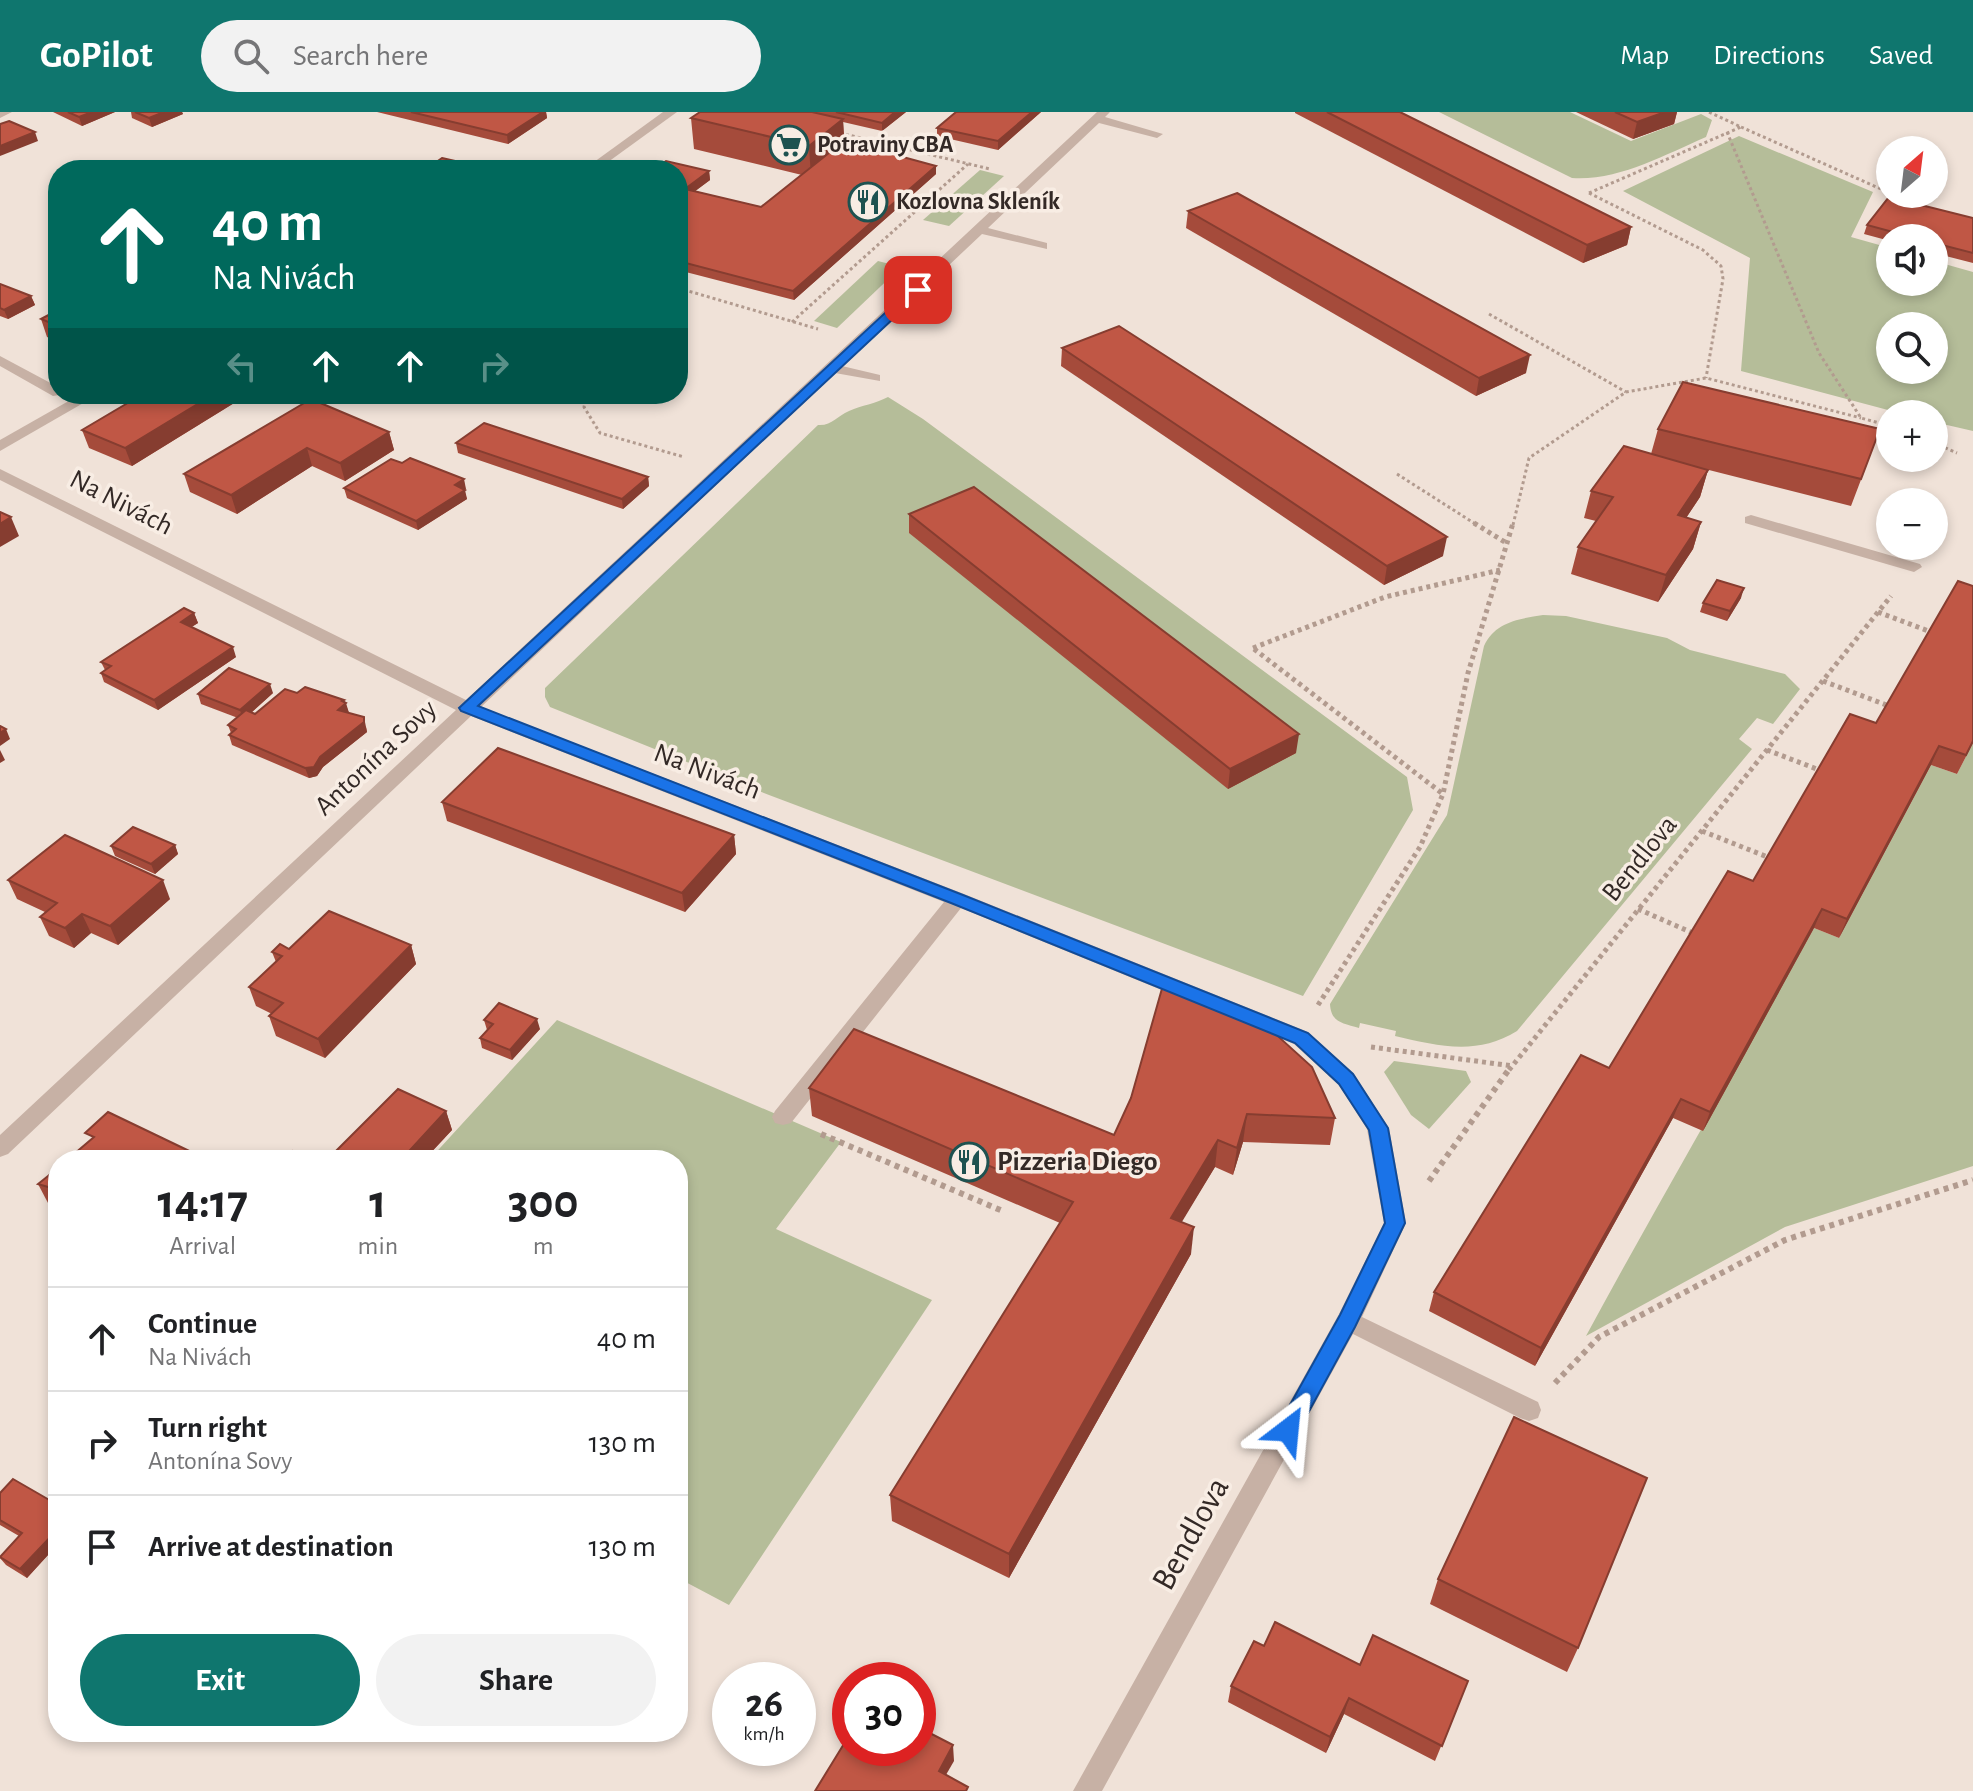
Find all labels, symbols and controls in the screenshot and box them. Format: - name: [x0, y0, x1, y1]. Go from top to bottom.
- search box: [201, 20, 761, 92]
- icon: search: [229, 34, 273, 78]
- text: GoPilot: [40, 37, 153, 75]
- text: Search here: [293, 41, 428, 71]
- text: Map: [1620, 42, 1669, 70]
- text: Directions: [1713, 42, 1825, 70]
- text: Saved: [1869, 42, 1933, 70]
- supermarket icon: Potraviny CBA: [768, 124, 810, 166]
- place label: Potraviny CBA: [817, 133, 954, 157]
- north arrow: [1876, 136, 1948, 208]
- map controls: [1876, 136, 1948, 560]
- restaurant icon: Kozlovna Skleník: [847, 181, 889, 223]
- place label: Kozlovna Skleník: [896, 190, 1060, 214]
- icon: ahead: [80, 192, 184, 296]
- text: 40 m: [212, 195, 323, 251]
- button: sound: [1876, 224, 1948, 296]
- pin: [884, 256, 952, 324]
- text: Na Nivách: [212, 260, 356, 296]
- icon: arrive: [896, 268, 940, 312]
- button: search: [1876, 312, 1948, 384]
- icon: left: [220, 344, 264, 388]
- icon: ahead: [304, 344, 348, 388]
- icon: ahead: [388, 344, 432, 388]
- icon: right: [472, 344, 516, 388]
- button: +: [1876, 400, 1948, 472]
- street label: Na Nivách: [65, 465, 177, 541]
- button: −: [1876, 488, 1948, 560]
- street label: Antonína Sovy: [310, 695, 442, 821]
- street label: Na Nivách: [650, 739, 764, 805]
- street label: Bendlova: [1597, 811, 1683, 907]
- restaurant icon: Pizzeria Diego: [948, 1141, 990, 1183]
- place label: Pizzeria Diego: [997, 1148, 1158, 1176]
- text: 14:17: [158, 1179, 248, 1227]
- text: 1: [369, 1179, 386, 1227]
- text: 300: [508, 1179, 578, 1227]
- text: Arrival: [169, 1233, 236, 1259]
- text: min: [358, 1233, 398, 1259]
- text: m: [533, 1233, 553, 1259]
- text: Continue: [148, 1309, 257, 1339]
- icon: ahead: [80, 1317, 124, 1361]
- text: 40 m: [597, 1324, 656, 1354]
- text: Na Nivách: [148, 1344, 252, 1370]
- position arrow: [1246, 1388, 1330, 1472]
- text: Turn right: [148, 1413, 267, 1443]
- icon: right: [80, 1421, 124, 1465]
- text: 130 m: [589, 1428, 656, 1458]
- text: Antonína Sovy: [148, 1448, 292, 1474]
- street label: Bendlova: [1146, 1472, 1236, 1596]
- icon: arrive: [80, 1525, 124, 1569]
- text: Arrive at destination: [148, 1532, 394, 1562]
- text: 130 m: [589, 1532, 656, 1562]
- button: Exit: [80, 1634, 360, 1726]
- button: Share: [376, 1634, 656, 1726]
- speed limit sign: 30: [832, 1662, 936, 1766]
- text: 26: [745, 1684, 783, 1724]
- text: km/h: [743, 1724, 785, 1744]

